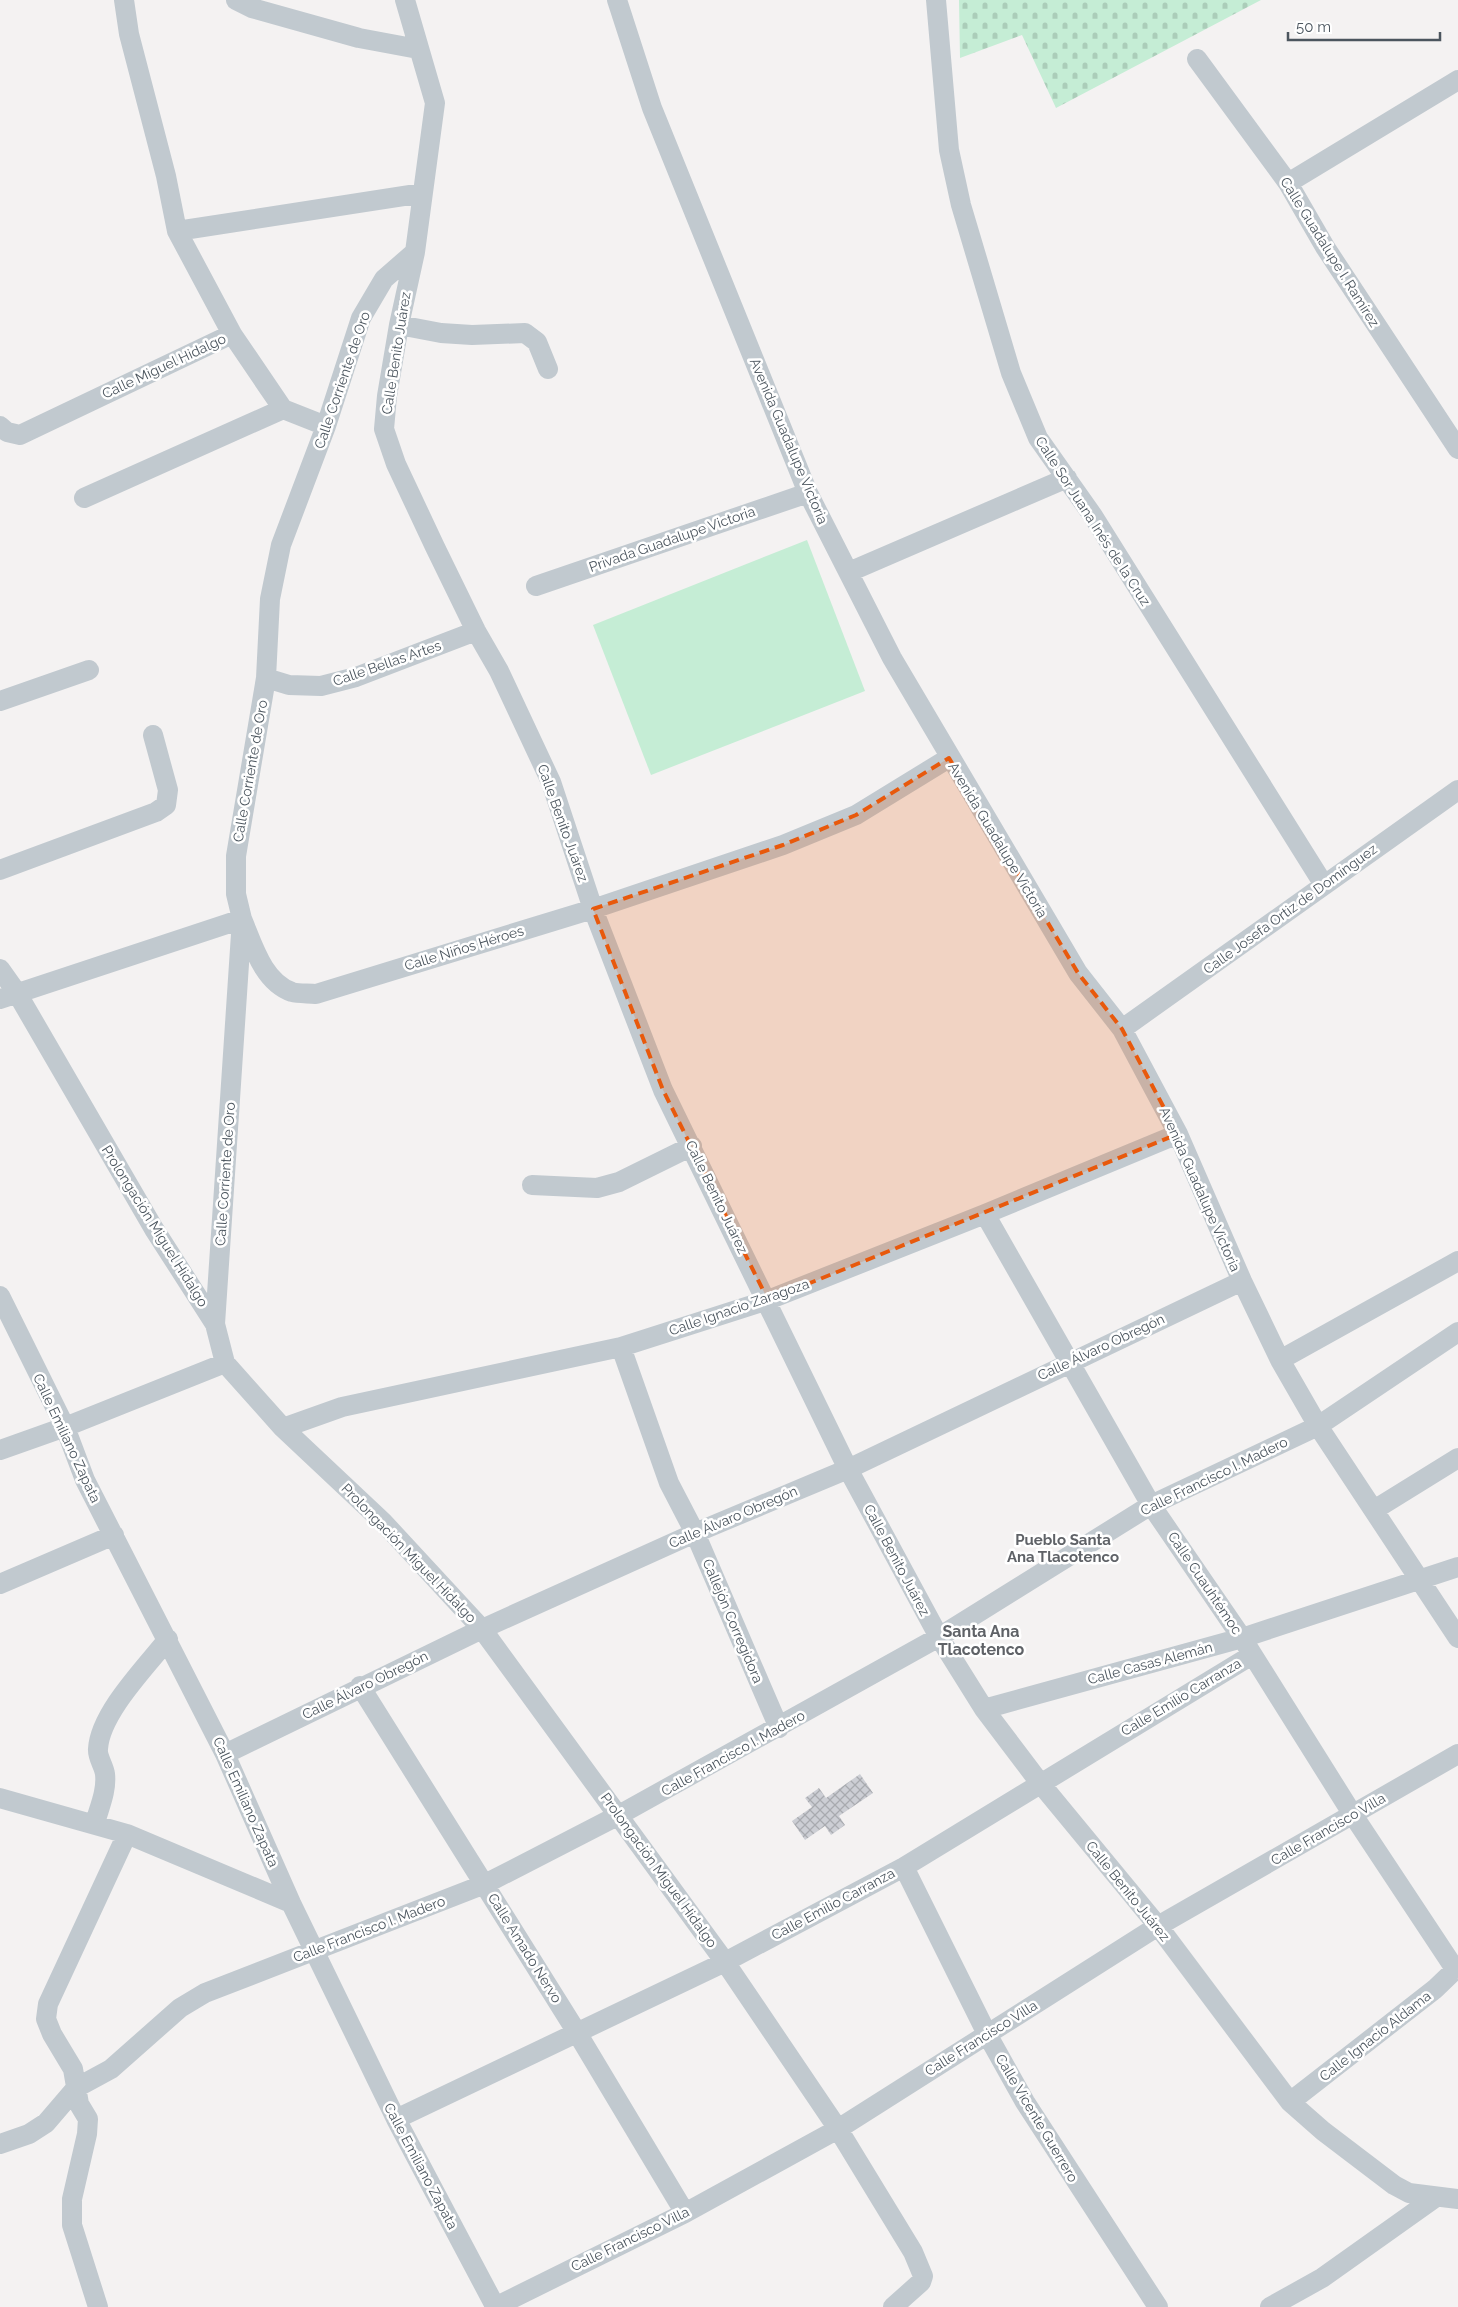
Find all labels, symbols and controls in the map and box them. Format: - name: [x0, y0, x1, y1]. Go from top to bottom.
- scale bar: [1288, 10, 1440, 42]
- text: 50 m: [1296, 18, 1331, 36]
- street label: Calle Guadalupe I. Ramírez: [1277, 174, 1383, 330]
- street label: Calle Benito Juárez: [378, 291, 414, 415]
- street label: Calle Corriente de Oro: [311, 309, 373, 451]
- street label: Calle Miguel Hidalgo: [100, 330, 228, 402]
- street label: Avenida Guadalupe Victoria: [747, 356, 831, 526]
- street label: Calle Sor Juana Inés de la Cruz: [1032, 433, 1154, 609]
- street label: Privada Guadalupe Victoria: [587, 503, 757, 575]
- street label: Calle Bellas Artes: [331, 637, 443, 689]
- street label: Calle Corriente de Oro: [230, 699, 270, 843]
- street label: Avenida Guadalupe Victoria: [945, 759, 1051, 921]
- street label: Calle Benito Juárez: [534, 762, 592, 884]
- street label: Calle Josefa Ortiz de Domínguez: [1200, 841, 1380, 977]
- street label: Calle Niños Héroes: [402, 922, 526, 974]
- street label: Calle Corriente de Oro: [212, 1102, 238, 1246]
- street label: Avenida Guadalupe Victoria: [1156, 1104, 1244, 1274]
- street label: Calle Benito Juárez: [683, 1138, 751, 1256]
- street label: Prolongación Miguel Hidalgo: [99, 1142, 211, 1310]
- street label: Calle Ignacio Zaragoza: [667, 1275, 811, 1339]
- street label: Calle Álvaro Obregón: [1035, 1310, 1167, 1383]
- street label: Calle Emiliano Zapata: [30, 1371, 104, 1505]
- street label: Calle Francisco I. Madero: [1138, 1433, 1290, 1519]
- street label: Prolongación Miguel Hidalgo: [338, 1480, 480, 1626]
- street label: Calle Álvaro Obregón: [666, 1482, 800, 1551]
- street label: Calle Benito Juárez: [861, 1502, 933, 1619]
- street label: Calle Cuauhtémoc: [1165, 1529, 1245, 1638]
- district label: Pueblo Santa Ana Tlacotenco: [1007, 1531, 1119, 1566]
- street label: Callejón Corregidora: [700, 1557, 766, 1685]
- district label: Santa Ana Tlacotenco: [938, 1622, 1025, 1659]
- street label: Calle Casas Alemán: [1086, 1639, 1214, 1687]
- street label: Calle Álvaro Obregón: [299, 1647, 430, 1722]
- street label: Calle Emilio Carranza: [1118, 1655, 1244, 1739]
- street label: Calle Francisco I. Madero: [658, 1707, 808, 1799]
- street label: Calle Emiliano Zapata: [210, 1735, 282, 1869]
- street label: Prolongación Miguel Hidalgo: [598, 1790, 720, 1950]
- street label: Calle Francisco Villa: [1268, 1790, 1388, 1868]
- street label: Calle Benito Juárez: [1083, 1838, 1173, 1944]
- street label: Calle Emilio Carranza: [769, 1865, 897, 1943]
- street label: Calle Amado Nervo: [485, 1890, 565, 2006]
- street label: Calle Francisco I. Madero: [291, 1893, 447, 1965]
- street label: Calle Ignacio Aldama: [1316, 1988, 1434, 2084]
- street label: Calle Francisco Villa: [922, 1997, 1040, 2079]
- street label: Calle Vicente Guerrero: [992, 2051, 1082, 2185]
- street label: Calle Emiliano Zapata: [381, 2100, 461, 2232]
- street label: Calle Francisco Villa: [568, 2203, 692, 2275]

